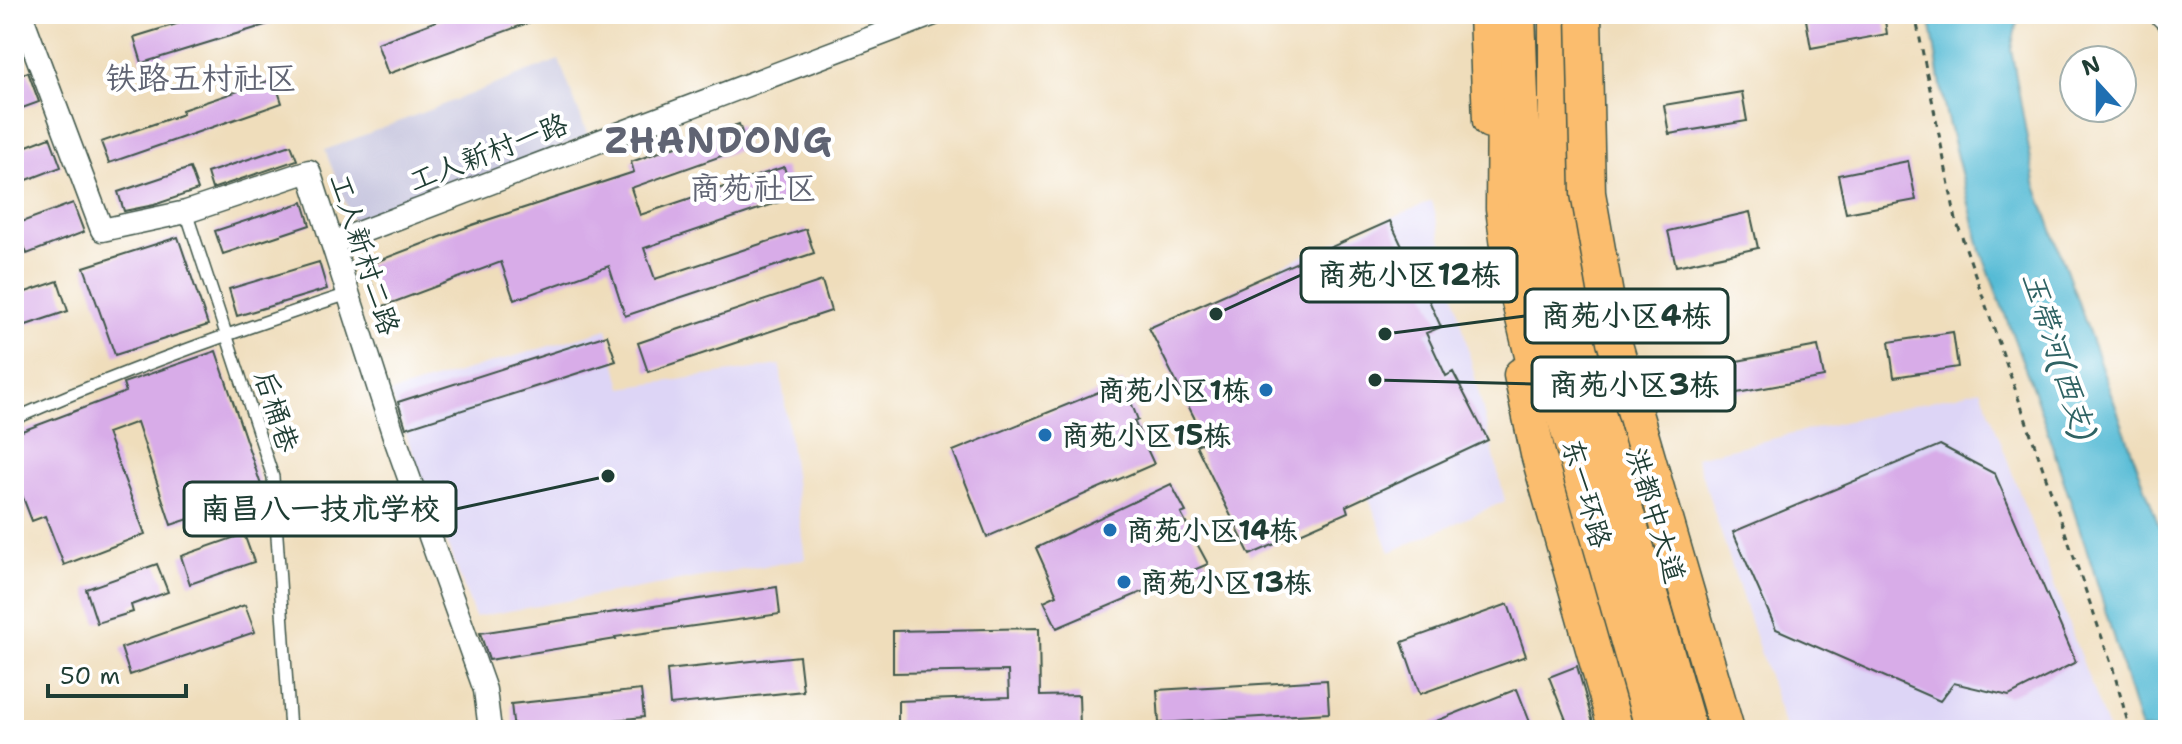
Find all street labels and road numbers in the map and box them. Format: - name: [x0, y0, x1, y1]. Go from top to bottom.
- street label: 工人新村一路: [403, 104, 573, 200]
- street label: 工人新村二路: [321, 168, 409, 340]
- street label: 后桶巷: [246, 365, 308, 458]
- street label: 东一环路: [1553, 434, 1621, 552]
- street label: 洪都中大道: [1617, 442, 1695, 588]

